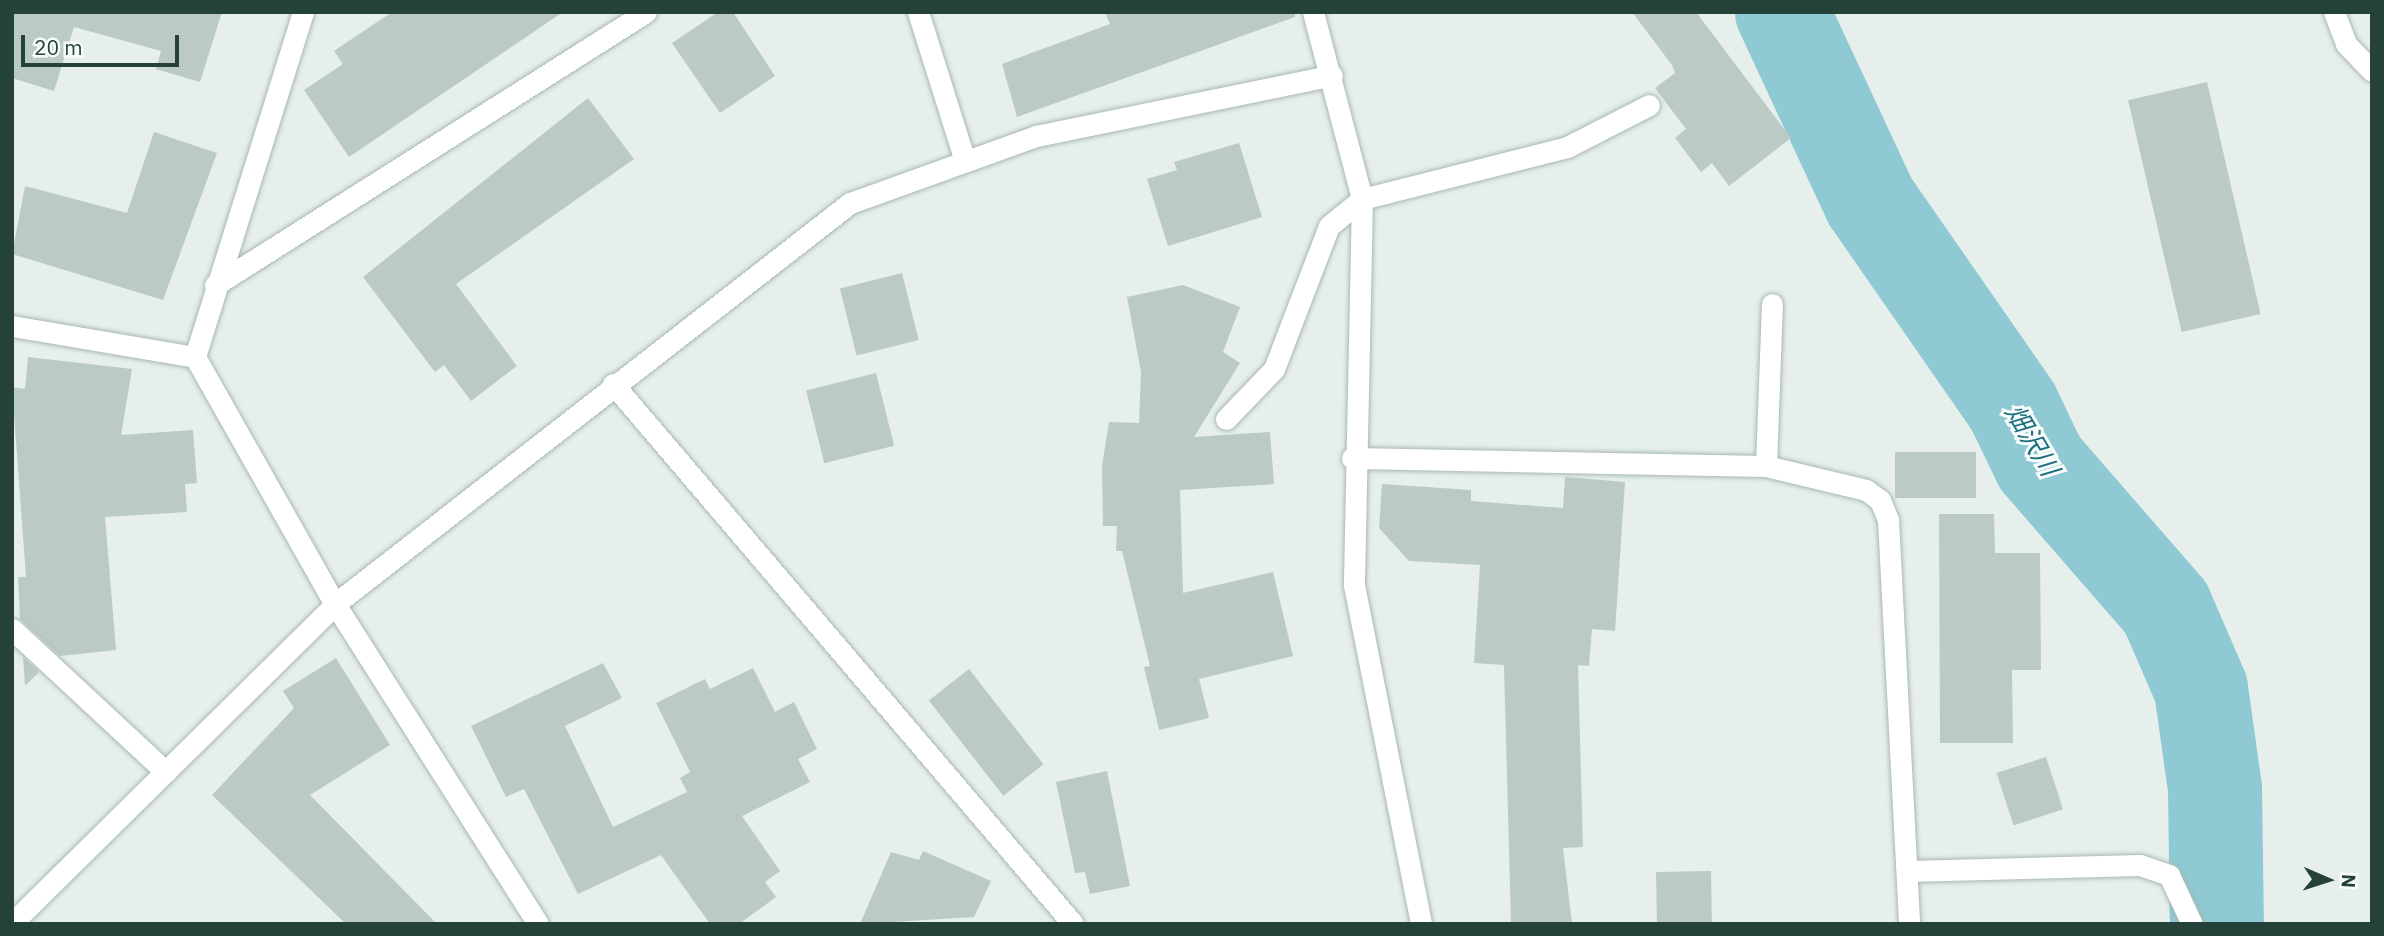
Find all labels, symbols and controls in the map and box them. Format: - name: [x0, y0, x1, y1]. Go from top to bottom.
- scale bar: [24, 21, 182, 65]
- text: 20 m: [34, 33, 83, 61]
- water label: 畑沢川: [1999, 399, 2065, 481]
- north arrow: [2293, 845, 2363, 915]
- text: N: [2337, 874, 2361, 889]

